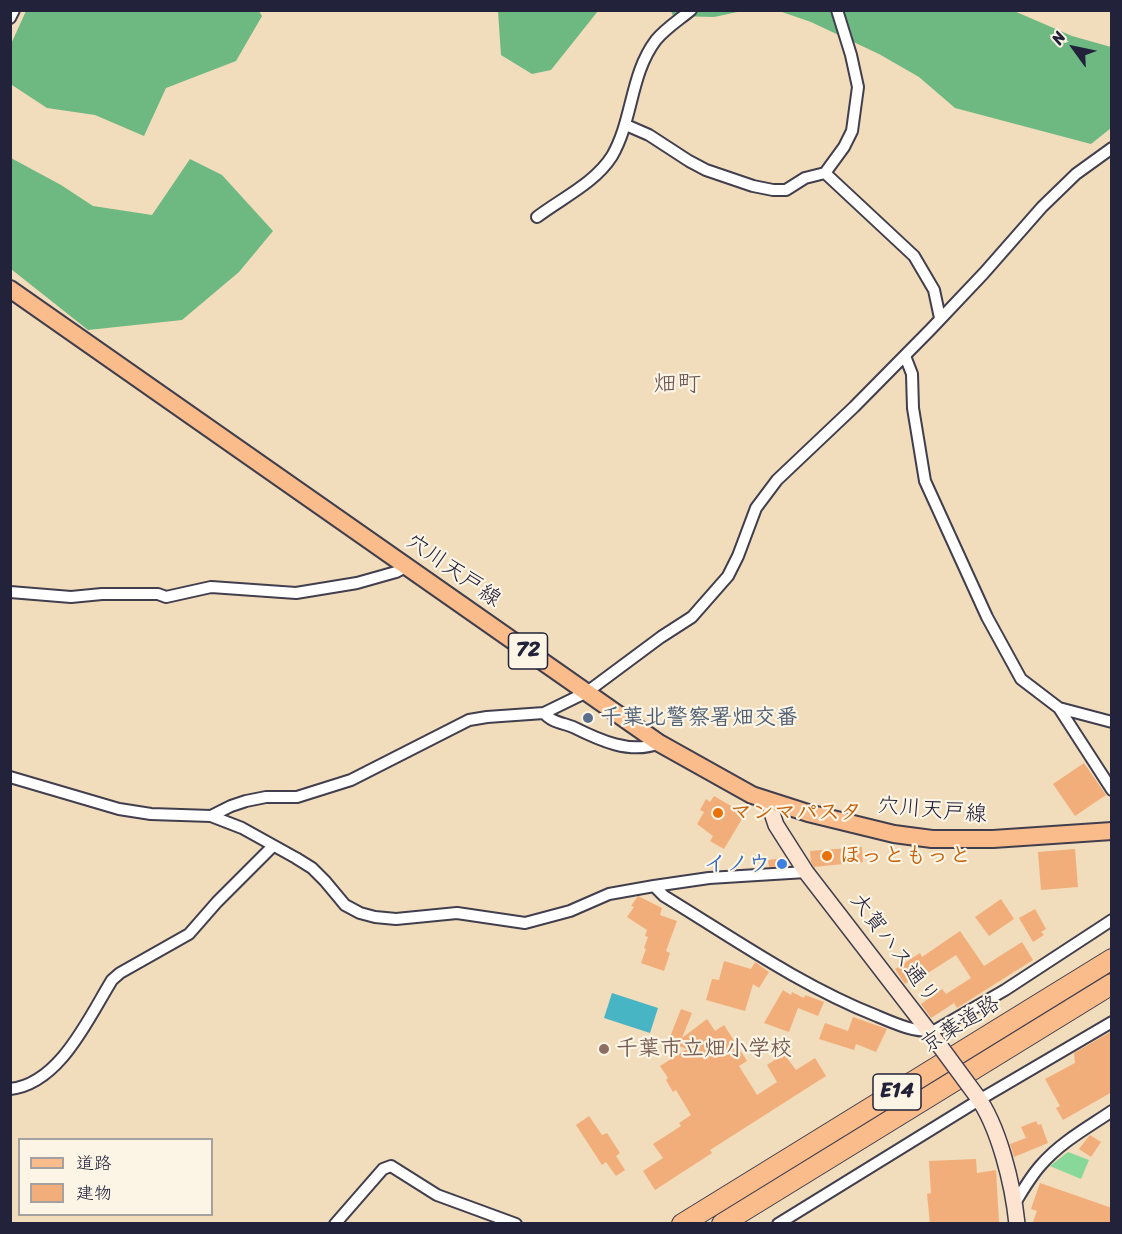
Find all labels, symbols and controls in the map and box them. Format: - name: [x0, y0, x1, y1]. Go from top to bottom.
- north arrow: [1044, 18, 1104, 78]
- text: N: [1043, 25, 1074, 50]
- district label: 畑町: [653, 371, 701, 399]
- street label: 穴川天戸線: [400, 529, 506, 613]
- road number: 72: [508, 633, 548, 669]
- place label: 千葉北警察署畑交番: [600, 705, 798, 731]
- marker: 千葉北警察署畑交番: [581, 711, 595, 725]
- street label: 穴川天戸線: [876, 793, 988, 829]
- place label: マンマパスタ: [730, 800, 862, 826]
- marker: マンマパスタ: [711, 806, 725, 820]
- place label: ほっともっと: [839, 843, 971, 869]
- marker: ほっともっと: [820, 849, 834, 863]
- place label: イノウ: [704, 851, 770, 877]
- marker: イノウ: [775, 857, 789, 871]
- street label: 大賀ハス通り: [844, 888, 944, 1010]
- street label: 京葉道路: [917, 990, 1005, 1060]
- place label: 千葉市立畑小学校: [616, 1036, 792, 1062]
- marker: 千葉市立畑小学校: [597, 1042, 611, 1056]
- road number: E14: [873, 1074, 921, 1110]
- legend: [18, 1138, 213, 1216]
- text: 道路: [76, 1147, 112, 1179]
- text: 建物: [76, 1177, 112, 1209]

